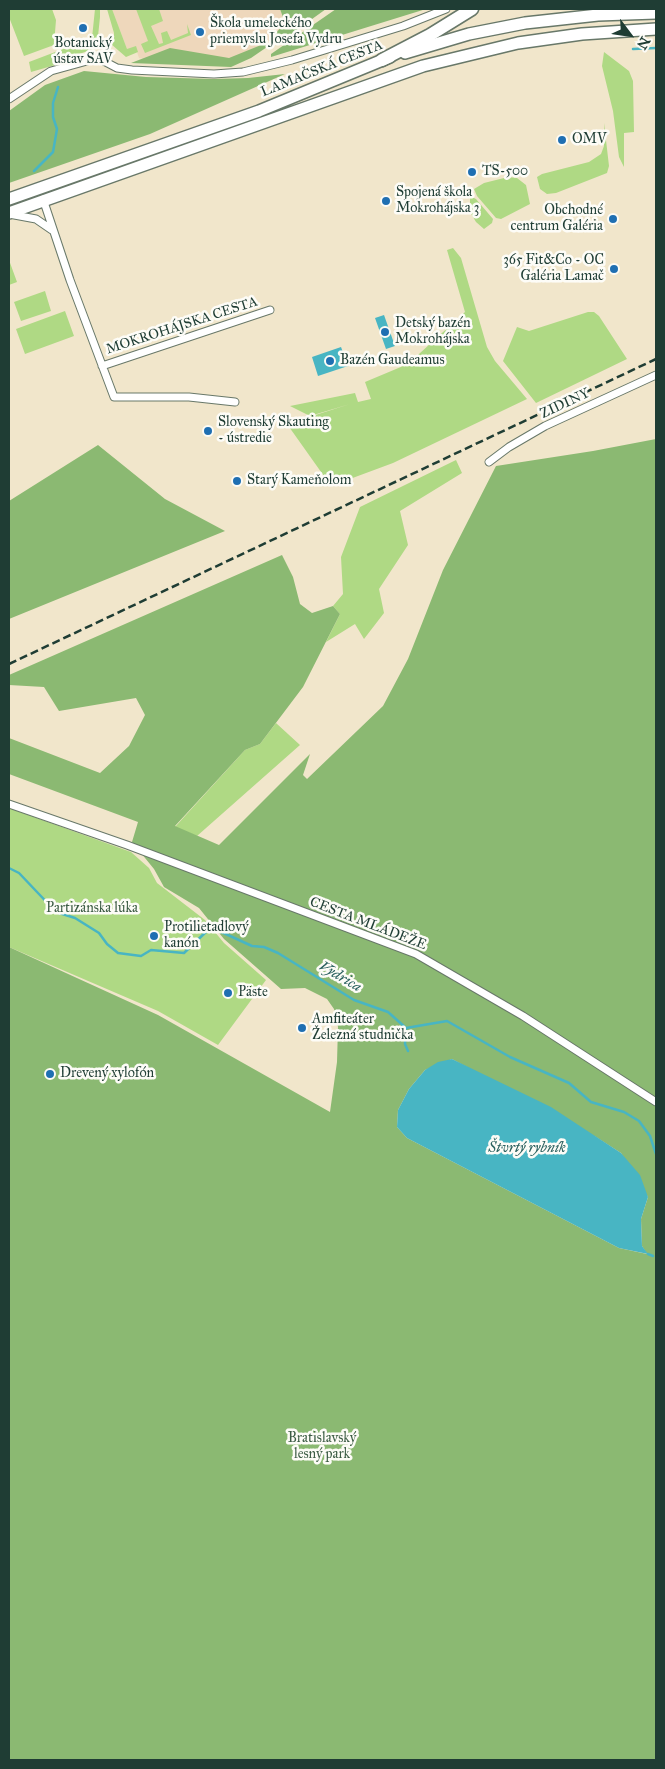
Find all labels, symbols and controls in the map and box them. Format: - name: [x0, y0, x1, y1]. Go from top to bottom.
- north arrow: [605, 10, 655, 60]
- place label: Škola umeleckého priemyslu Josefa Vydru: [210, 16, 342, 48]
- marker: Botanický ústav SAV: [77, 22, 89, 34]
- marker: Škola umeleckého priemyslu Josefa Vydru: [194, 26, 206, 38]
- text: N: [633, 34, 654, 52]
- place label: Botanický ústav SAV: [53, 36, 113, 68]
- street label: LAMAČSKÁ CESTA: [259, 37, 385, 101]
- place label: OMV: [572, 132, 607, 148]
- marker: OMV: [556, 134, 568, 146]
- place label: TS-500: [482, 164, 528, 180]
- marker: TS-500: [466, 166, 478, 178]
- place label: Spojená škola Mokrohájska 3: [396, 185, 479, 218]
- marker: Spojená škola Mokrohájska 3: [380, 195, 392, 207]
- place label: Obchodné centrum Galéria: [511, 203, 603, 236]
- marker: Obchodné centrum Galéria: [607, 213, 619, 225]
- place label: 365 Fit&Co - OC Galéria Lamač: [503, 253, 604, 286]
- marker: 365 Fit&Co - OC Galéria Lamač: [608, 263, 620, 275]
- street label: MOKROHÁJSKA CESTA: [104, 294, 260, 358]
- place label: Detský bazén Mokrohájska: [395, 316, 471, 348]
- marker: Detský bazén Mokrohájska: [379, 326, 391, 338]
- place label: Bazén Gaudeamus: [340, 353, 445, 369]
- marker: Bazén Gaudeamus: [324, 355, 336, 367]
- street label: ZIDINY: [538, 385, 592, 423]
- place label: Slovenský Skauting - ústredie: [218, 415, 329, 448]
- marker: Slovenský Skauting - ústredie: [202, 425, 214, 437]
- place label: Starý Kameňolom: [247, 473, 351, 489]
- marker: Starý Kameňolom: [231, 475, 243, 487]
- street label: CESTA MLÁDEŽE: [307, 894, 429, 954]
- park label: Partizánska lúka: [46, 901, 138, 917]
- place label: Protilietadlový kanón: [164, 920, 248, 952]
- marker: Protilietadlový kanón: [148, 930, 160, 942]
- water label: Vydrica: [315, 958, 365, 996]
- place label: Päste: [238, 985, 268, 1001]
- marker: Päste: [222, 987, 234, 999]
- place label: Amfiteáter Železná studnička: [312, 1012, 413, 1044]
- marker: Amfiteáter Železná studnička: [296, 1022, 308, 1034]
- place label: Drevený xylofón: [60, 1066, 154, 1082]
- marker: Drevený xylofón: [44, 1068, 56, 1080]
- water label: Štvrtý rybník: [488, 1139, 566, 1157]
- park label: Bratislavský lesný park: [288, 1431, 356, 1464]

